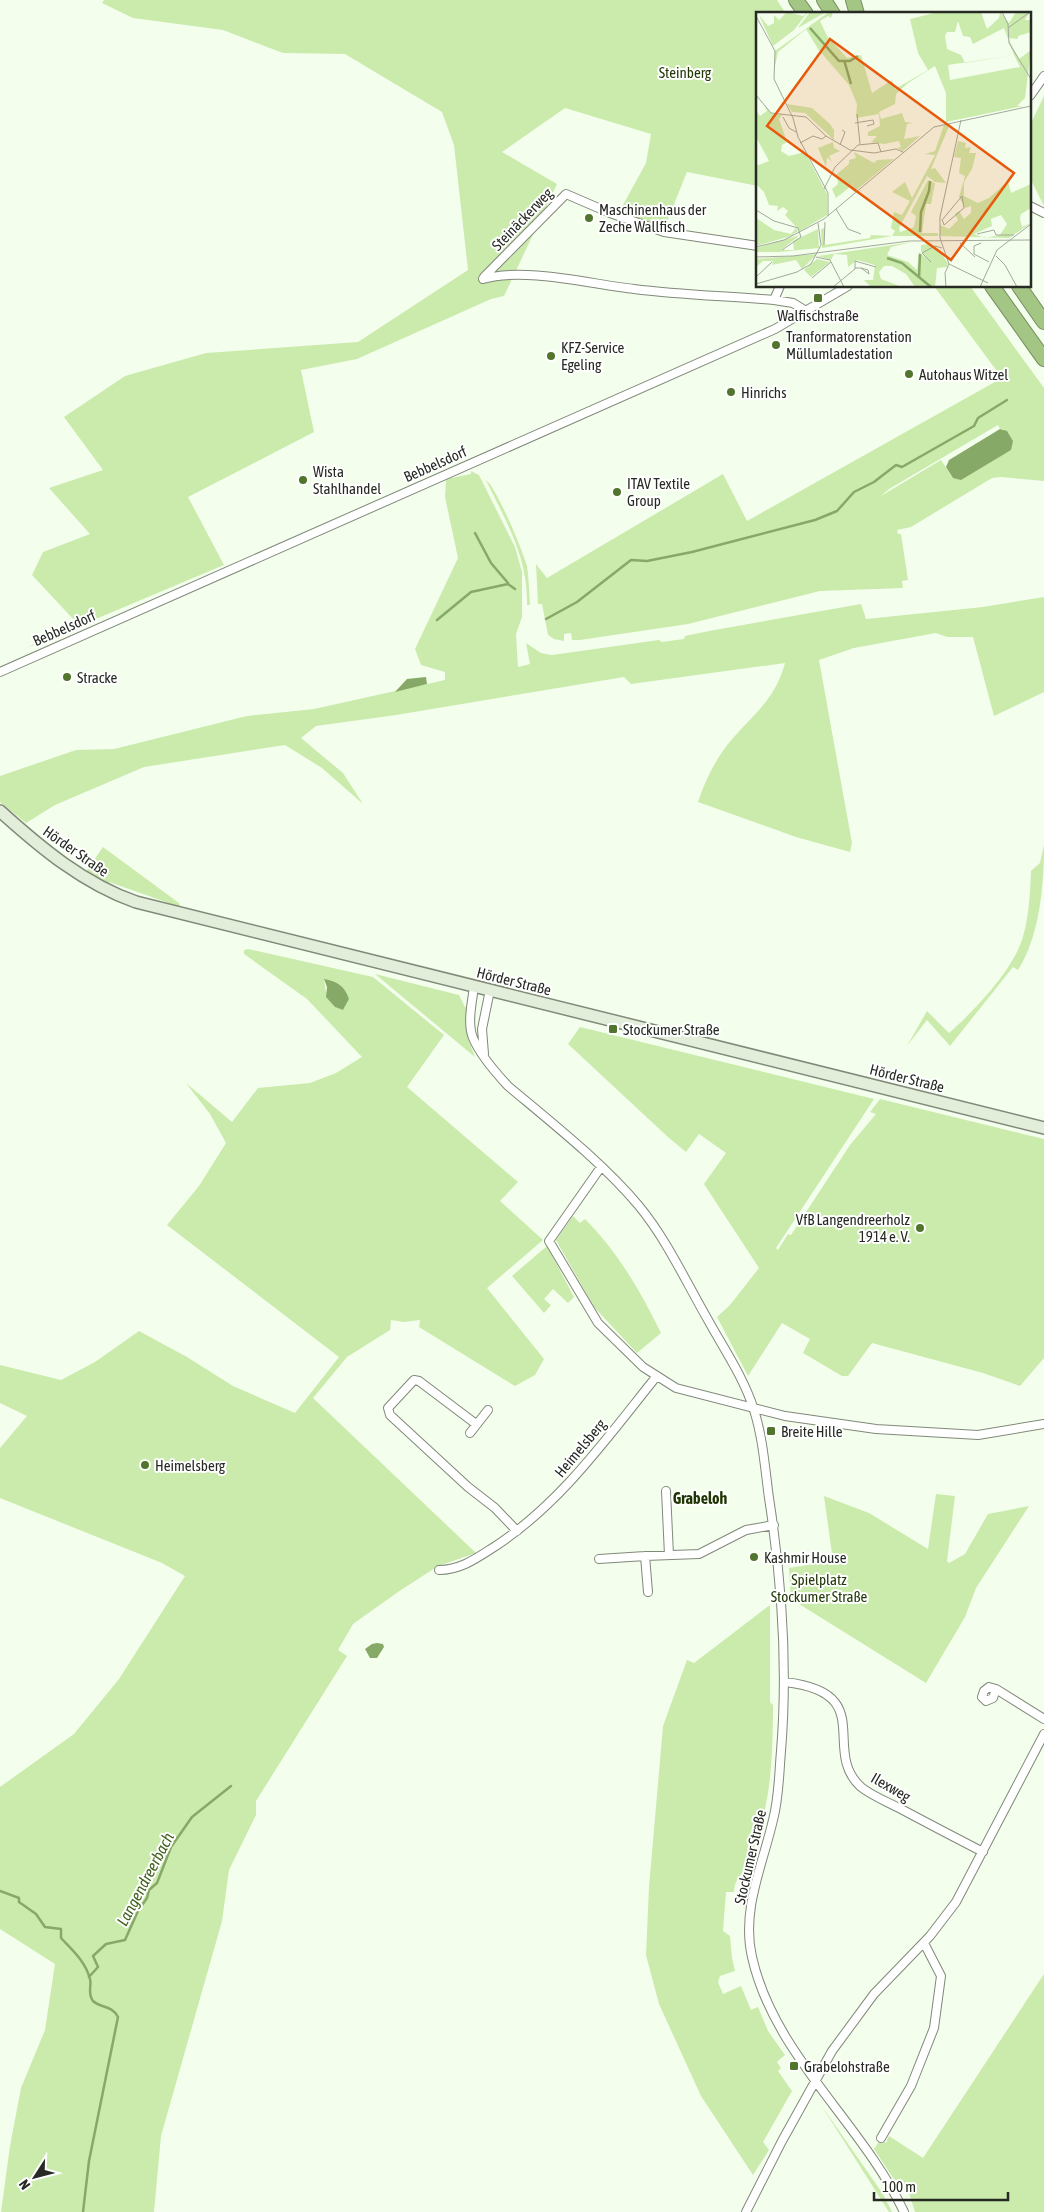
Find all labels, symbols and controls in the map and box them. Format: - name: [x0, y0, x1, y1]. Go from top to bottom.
- inset map: [756, 12, 1032, 288]
- park label: Steinberg: [659, 64, 712, 81]
- street label: Steinäckerweg: [488, 184, 556, 254]
- place label: Maschinenhaus der Zeche Wallfisch: [599, 201, 707, 235]
- marker: Maschinenhaus der Zeche Wallfisch: [583, 212, 595, 224]
- marker: Walfischstraße: [812, 292, 824, 304]
- place label: Walfischstraße: [777, 307, 859, 324]
- place label: Tranformatorenstation Müllumladestation: [786, 328, 912, 362]
- place label: KFZ-Service Egeling: [561, 339, 625, 373]
- marker: Tranformatorenstation Müllumladestation: [770, 339, 782, 351]
- marker: KFZ-Service Egeling: [545, 350, 557, 362]
- place label: Autohaus Witzel: [919, 366, 1008, 383]
- marker: Autohaus Witzel: [903, 368, 915, 380]
- place label: Hinrichs: [741, 384, 786, 401]
- marker: Hinrichs: [725, 386, 737, 398]
- street label: Bebbelsdorf: [401, 443, 469, 485]
- place label: Wista Stahlhandel: [313, 463, 381, 497]
- marker: Wista Stahlhandel: [297, 474, 309, 486]
- place label: ITAV Textile Group: [627, 475, 690, 509]
- marker: ITAV Textile Group: [611, 486, 623, 498]
- street label: Bebbelsdorf: [30, 607, 98, 649]
- place label: Stracke: [77, 669, 118, 686]
- marker: Stracke: [61, 671, 73, 683]
- street label: Hörder Straße: [40, 822, 112, 880]
- street label: Hörder Straße: [475, 964, 553, 999]
- place label: Stockumer Straße: [623, 1021, 720, 1038]
- marker: Stockumer Straße: [607, 1023, 619, 1035]
- street label: Hörder Straße: [868, 1061, 946, 1096]
- place label: VfB Langendreerholz 1914 e. V.: [796, 1211, 911, 1245]
- marker: VfB Langendreerholz 1914 e. V.: [914, 1222, 926, 1234]
- street label: Heimelsberg: [551, 1415, 609, 1480]
- place label: Breite Hille: [781, 1423, 843, 1440]
- marker: Breite Hille: [765, 1425, 777, 1437]
- place label: Heimelsberg: [155, 1457, 226, 1474]
- marker: Heimelsberg: [139, 1459, 151, 1471]
- district label: Grabeloh: [673, 1489, 728, 1507]
- place label: Kashmir House: [764, 1549, 847, 1566]
- marker: Kashmir House: [748, 1551, 760, 1563]
- park label: Spielplatz Stockumer Straße: [771, 1571, 867, 1605]
- street label: Ilexweg: [868, 1769, 914, 1805]
- street label: Stockumer Straße: [731, 1808, 769, 1906]
- water label: Langendreerbach: [113, 1829, 178, 1929]
- place label: Grabelohstraße: [804, 2058, 890, 2075]
- marker: Grabelohstraße: [788, 2060, 800, 2072]
- north arrow: [10, 2152, 60, 2202]
- scale bar: [874, 2170, 1008, 2202]
- text: N: [16, 2177, 33, 2193]
- text: 100 m: [882, 2178, 916, 2195]

